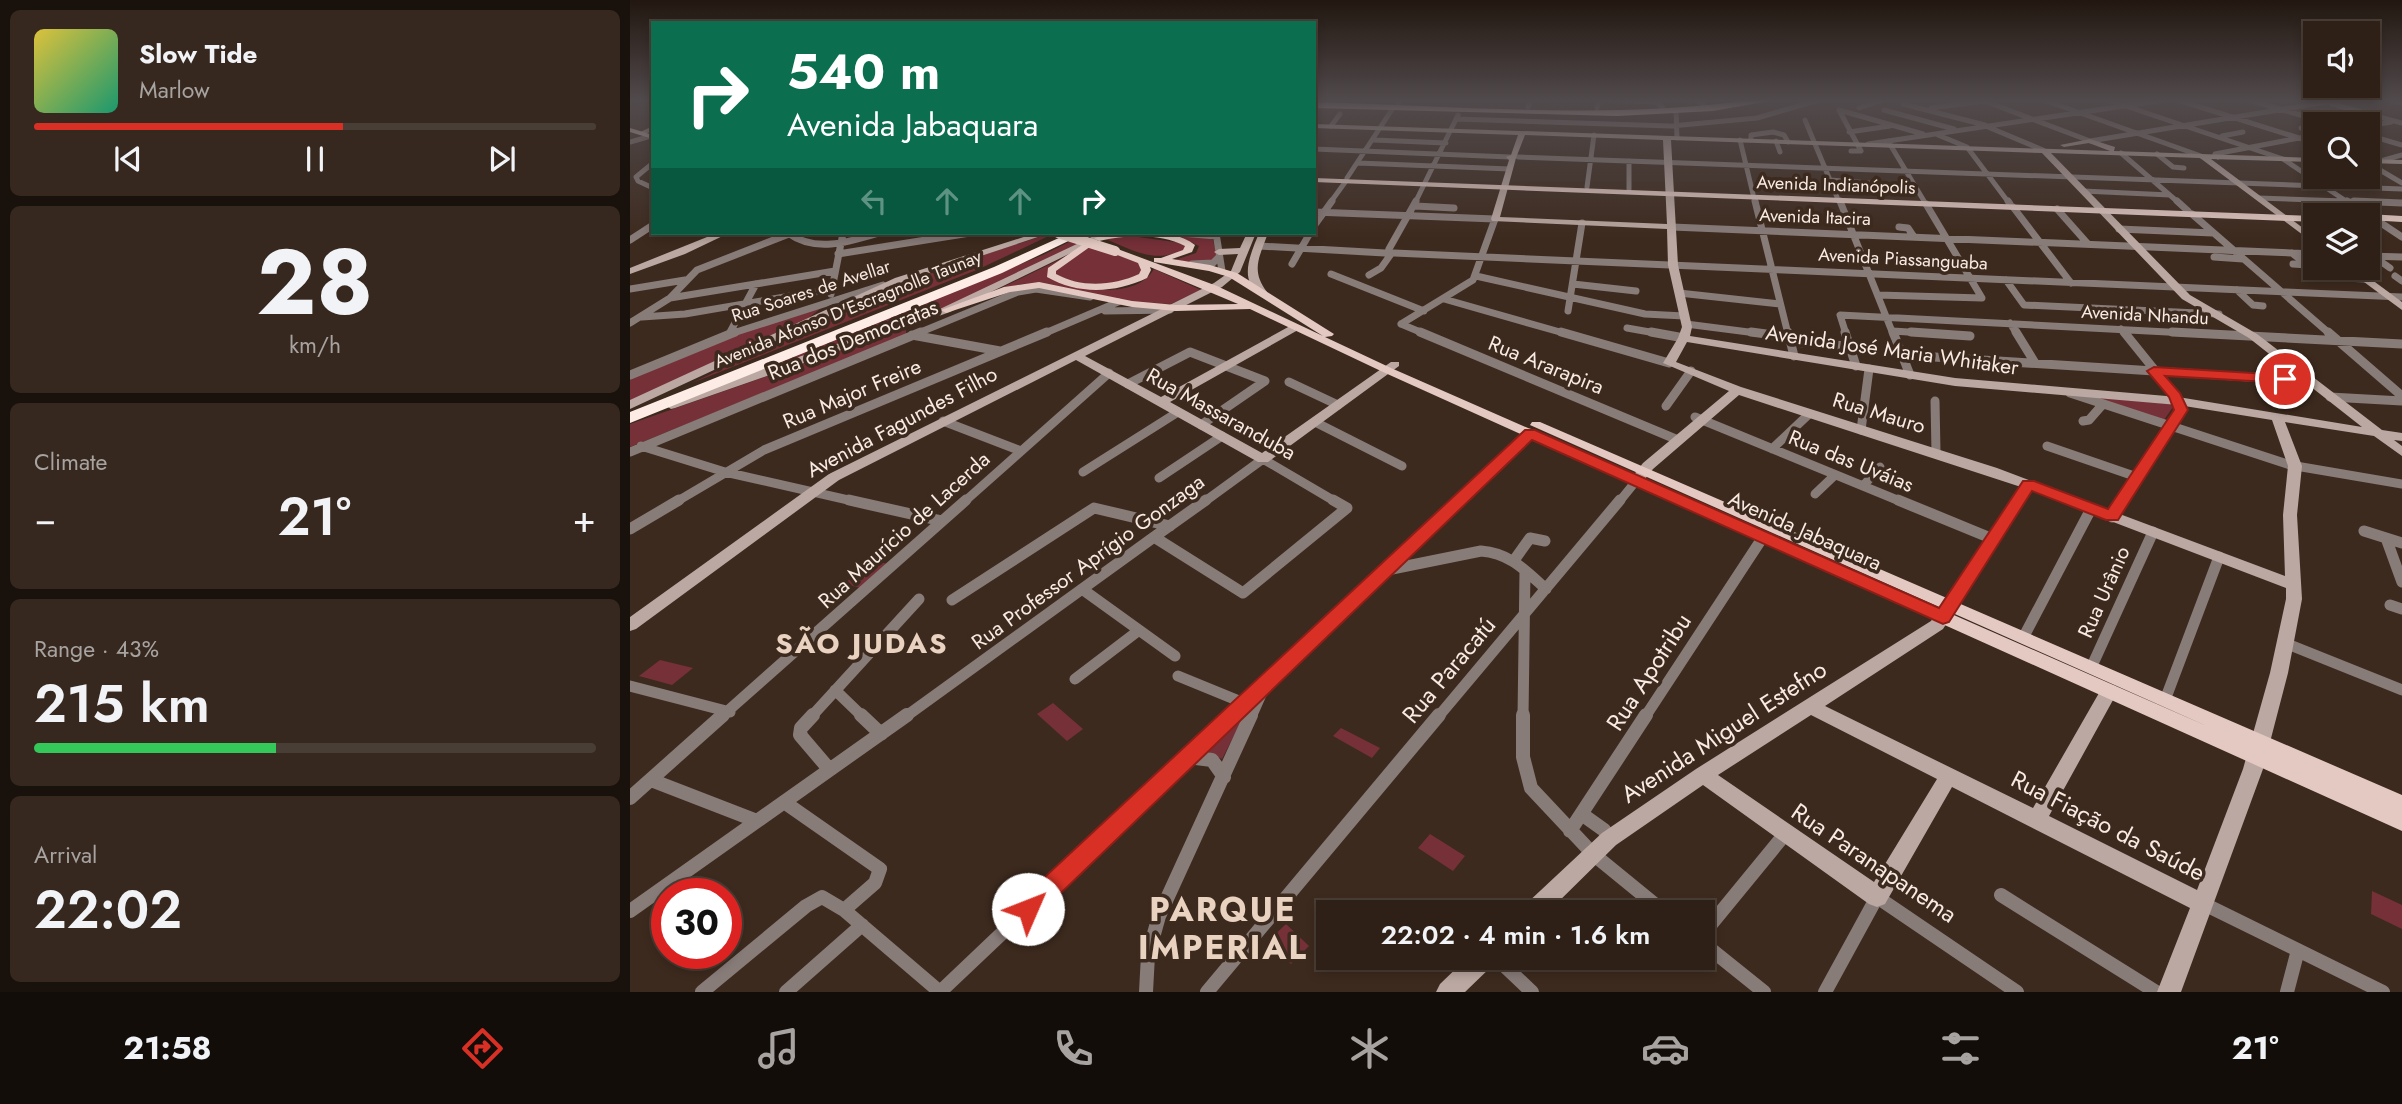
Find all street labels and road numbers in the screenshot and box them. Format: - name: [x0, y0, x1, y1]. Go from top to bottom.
- street label: Avenida Indianópolis: [1756, 169, 1916, 201]
- street label: Avenida Itacira: [1759, 202, 1871, 232]
- street label: Avenida Piassanguaba: [1818, 242, 1988, 276]
- street label: Avenida Afonso D'Escragnolle Taunay: [710, 243, 986, 375]
- street label: Rua Soares de Avellar: [728, 253, 895, 329]
- street label: Rua dos Democratas: [763, 292, 943, 388]
- street label: Avenida Nhandu: [2081, 299, 2209, 331]
- street label: Avenida José Maria Whitaker: [1764, 317, 2021, 383]
- street label: Rua Ararapira: [1484, 328, 1608, 402]
- street label: Rua Major Freire: [778, 351, 926, 437]
- street label: Avenida Fagundes Filho: [801, 359, 1003, 485]
- street label: Rua Massaranduba: [1141, 360, 1301, 468]
- street label: Rua Mauro: [1829, 385, 1929, 441]
- street label: Rua das Uváias: [1784, 422, 1918, 500]
- street label: Rua Maurício de Lacerda: [811, 445, 997, 615]
- street label: Rua Professor Aprígio Gonzaga: [965, 467, 1211, 657]
- street label: Avenida Jabaquara: [1724, 484, 1886, 578]
- street label: Rua Urânio: [2070, 541, 2138, 643]
- street label: Rua Apotribu: [1597, 606, 1700, 737]
- street label: Rua Paracatú: [1393, 609, 1504, 731]
- street label: Avenida Miguel Estefno: [1614, 652, 1834, 811]
- street label: Rua Fiação da Saúde: [2005, 761, 2211, 890]
- street label: Rua Paranapanema: [1784, 794, 1964, 931]

